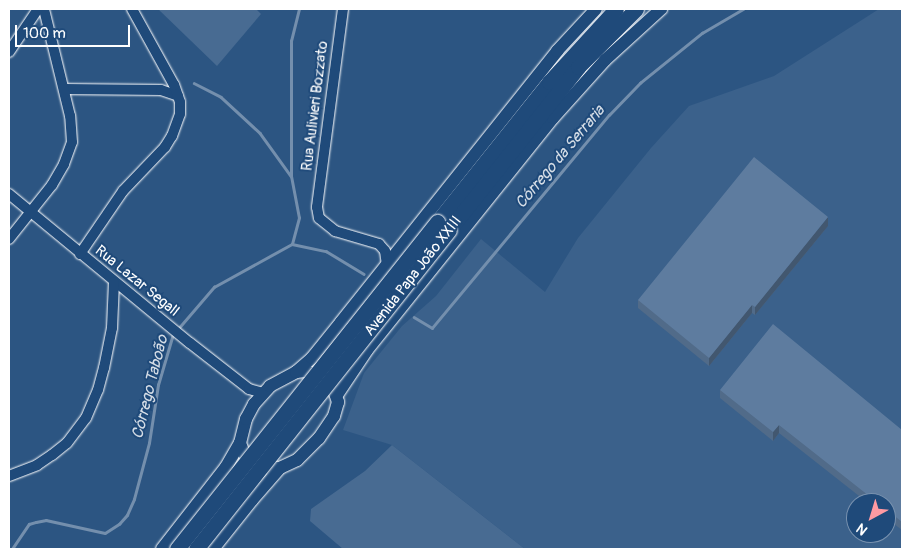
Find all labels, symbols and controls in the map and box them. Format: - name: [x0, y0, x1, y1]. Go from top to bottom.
- scale bar: [18, 15, 132, 47]
- text: 100 m: [23, 24, 66, 43]
- street label: Rua Aulivieri Bozzato: [298, 40, 332, 172]
- water label: Córrego da Serraria: [511, 102, 609, 212]
- street label: Avenida Papa João XXIII: [361, 212, 465, 340]
- street label: Rua Lazar Segall: [91, 242, 183, 320]
- water label: Córrego Taboão: [128, 333, 172, 441]
- north arrow: [846, 493, 896, 543]
- text: N: [853, 520, 871, 539]

